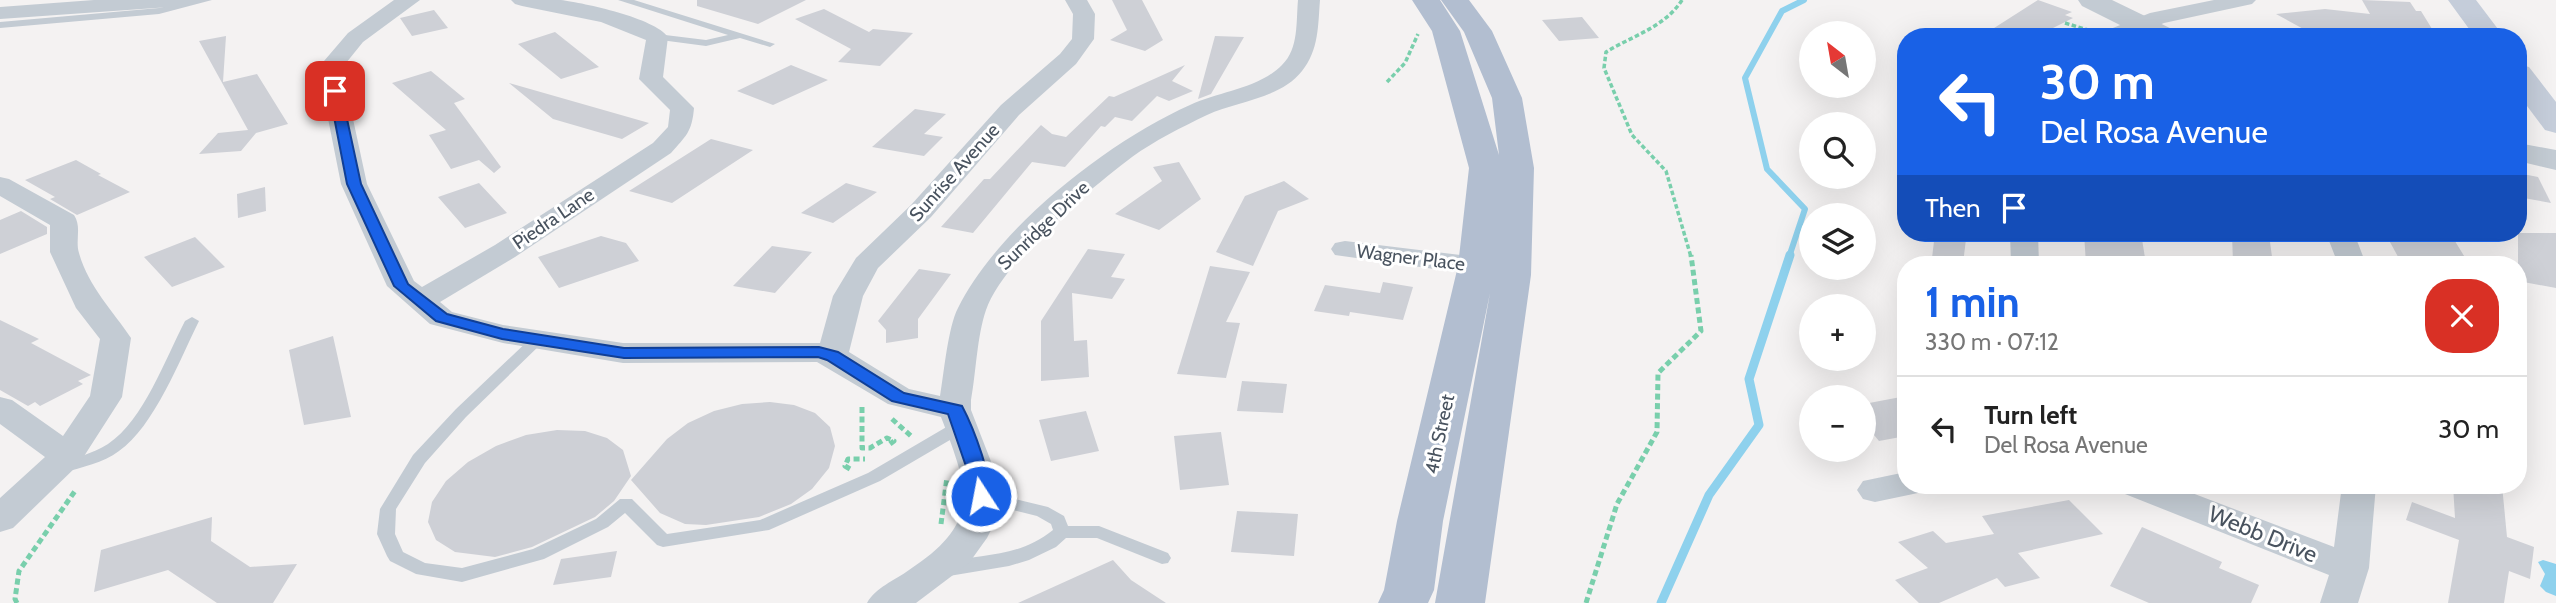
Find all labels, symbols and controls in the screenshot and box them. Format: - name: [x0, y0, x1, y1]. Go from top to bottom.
- north arrow: [1799, 21, 1876, 98]
- map controls: [1799, 21, 1876, 462]
- text: 30 m: [2040, 52, 2155, 111]
- icon: left: [1925, 56, 2016, 147]
- pin: [305, 61, 365, 121]
- icon: arrive: [316, 72, 354, 110]
- button: search: [1799, 112, 1876, 189]
- text: Del Rosa Avenue: [2040, 112, 2268, 151]
- street label: Sunrise Avenue: [904, 118, 1004, 226]
- street label: Sunridge Drive: [993, 176, 1094, 275]
- street label: Piedra Lane: [508, 183, 599, 254]
- icon: arrive: [1995, 189, 2033, 227]
- text: Then: [1925, 192, 1981, 224]
- button: layers: [1799, 203, 1876, 280]
- street label: Wagner Place: [1355, 239, 1467, 276]
- text: 1 min: [1925, 276, 2020, 328]
- button: close: [2425, 279, 2499, 353]
- button: +: [1799, 294, 1876, 371]
- text: 330 m · 07:12: [1925, 328, 2059, 356]
- button: −: [1799, 385, 1876, 462]
- street label: 4th Street: [1420, 392, 1459, 476]
- text: Turn left: [1984, 399, 2077, 431]
- icon: left: [1925, 410, 1963, 448]
- text: 30 m: [2438, 413, 2499, 445]
- text: Del Rosa Avenue: [1984, 431, 2148, 459]
- position arrow: [944, 459, 1018, 533]
- street label: Webb Drive: [2204, 499, 2322, 569]

